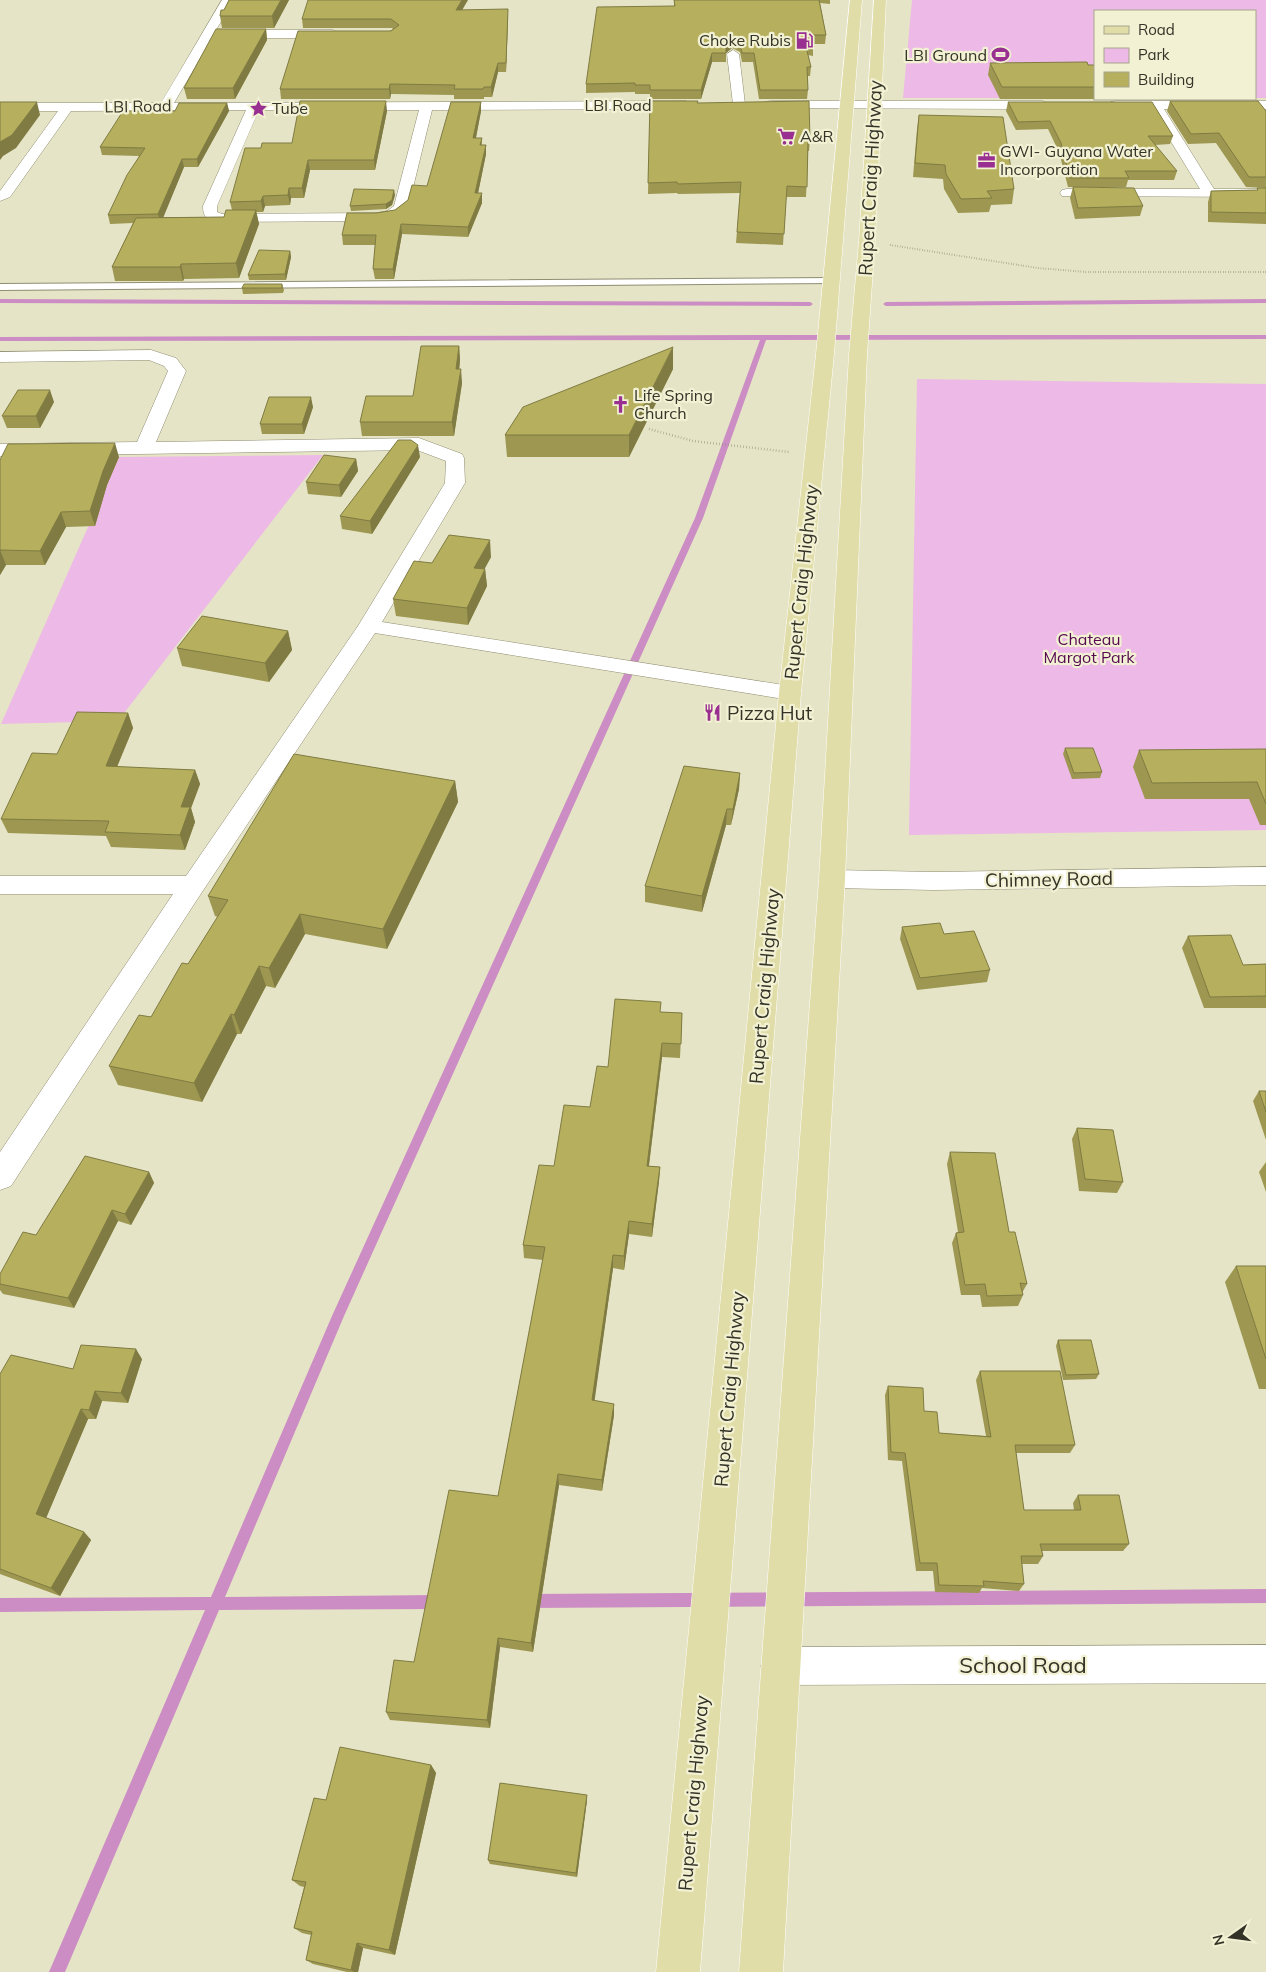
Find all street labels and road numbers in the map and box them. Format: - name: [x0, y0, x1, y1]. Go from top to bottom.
- street label: Rupert Craig Highway: [853, 79, 887, 277]
- street label: LBI Road: [104, 95, 172, 117]
- street label: LBI Road: [584, 95, 652, 115]
- street label: Rupert Craig Highway: [779, 483, 823, 681]
- street label: Chimney Road: [985, 866, 1113, 892]
- street label: Rupert Craig Highway: [743, 887, 785, 1085]
- street label: Rupert Craig Highway: [708, 1290, 750, 1488]
- street label: School Road: [959, 1651, 1087, 1679]
- street label: Rupert Craig Highway: [672, 1694, 714, 1892]

